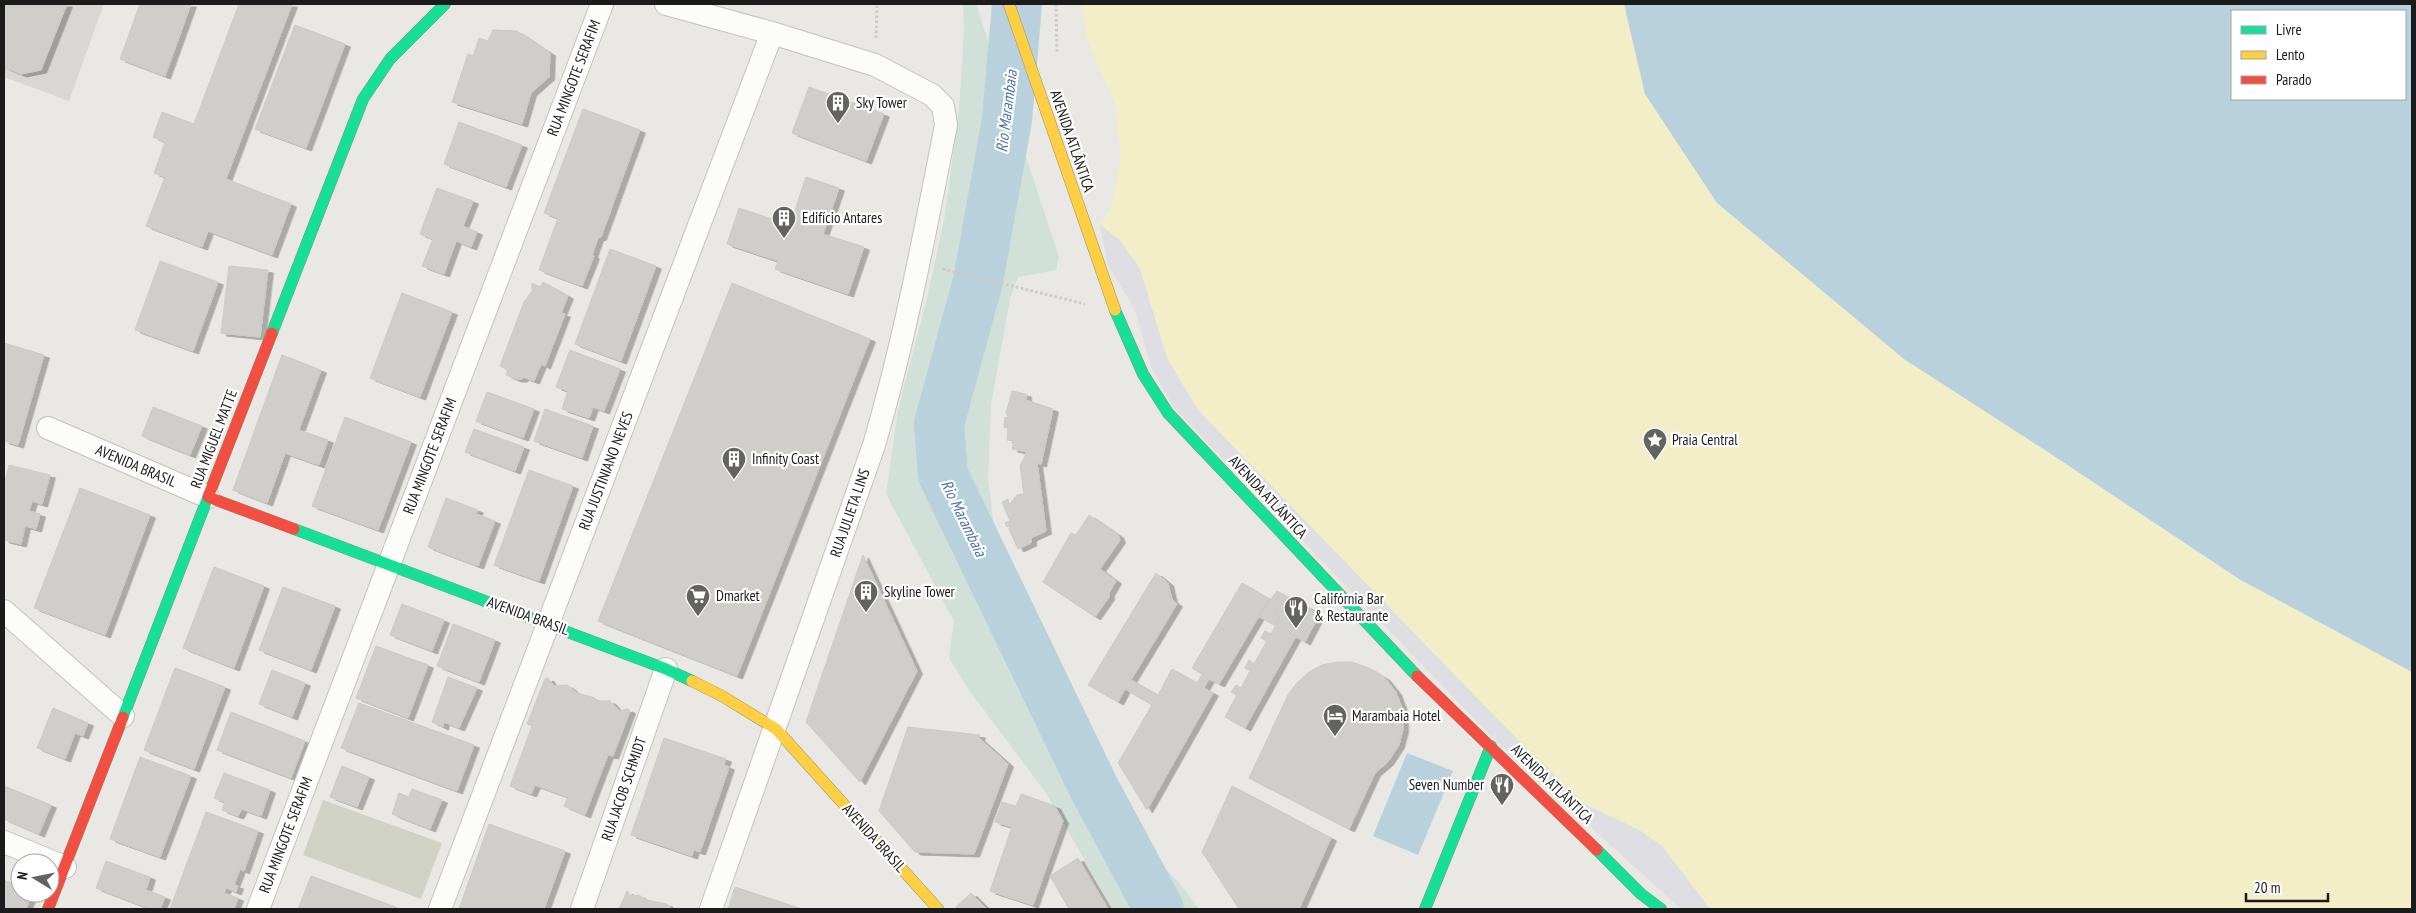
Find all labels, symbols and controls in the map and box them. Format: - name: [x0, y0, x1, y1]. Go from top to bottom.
- legend: [2231, 10, 2406, 100]
- street label: RUA MINGOTE SERAFIM: [543, 17, 605, 139]
- text: Livre: [2276, 20, 2302, 39]
- text: Lento: [2276, 45, 2305, 64]
- water label: Rio Marambaia: [991, 67, 1021, 153]
- text: Parado: [2276, 70, 2311, 89]
- street label: AVENIDA ATLÂNTICA: [1046, 87, 1099, 195]
- building icon: Sky Tower: [825, 90, 851, 124]
- place label: Sky Tower: [856, 93, 908, 112]
- building icon: Edifício Antares: [771, 205, 797, 239]
- place label: Edifício Antares: [802, 208, 882, 227]
- street label: RUA MIGUEL MATTE: [186, 387, 241, 491]
- street label: RUA MINGOTE SERAFIM: [399, 395, 461, 517]
- street label: RUA JUSTINIANO NEVES: [574, 409, 637, 533]
- place icon: Praia Central: [1642, 427, 1668, 461]
- place label: Praia Central: [1672, 430, 1738, 449]
- street label: AVENIDA BRASIL: [93, 440, 180, 491]
- building icon: Infinity Coast: [721, 446, 747, 480]
- place label: Infinity Coast: [752, 449, 819, 468]
- street label: AVENIDA ATLÂNTICA: [1225, 451, 1312, 543]
- street label: RUA JULIETA LINS: [826, 466, 874, 560]
- water label: Rio Marambaia: [937, 477, 992, 561]
- building icon: Skyline Tower: [853, 579, 879, 613]
- place label: Skyline Tower: [884, 582, 956, 601]
- supermarket icon: Dmarket: [685, 583, 711, 617]
- place label: Dmarket: [716, 586, 760, 605]
- place label: Califórnia Bar & Restaurante: [1314, 589, 1388, 625]
- street label: AVENIDA BRASIL: [485, 592, 573, 639]
- restaurant icon: Califórnia Bar & Restaurante: [1283, 595, 1309, 629]
- hotel icon: Marambaia Hotel: [1322, 703, 1348, 737]
- place label: Marambaia Hotel: [1352, 706, 1441, 725]
- street label: RUA JACOB SCHMIDT: [597, 734, 650, 843]
- street label: AVENIDA ATLÂNTICA: [1507, 740, 1598, 828]
- restaurant icon: Seven Number: [1489, 772, 1515, 806]
- street label: RUA MINGOTE SERAFIM: [255, 774, 317, 896]
- place label: Seven Number: [1409, 775, 1485, 794]
- street label: AVENIDA BRASIL: [839, 799, 911, 877]
- north arrow: [10, 853, 60, 903]
- text: N: [13, 870, 32, 881]
- scale bar: [2246, 870, 2328, 902]
- text: 20 m: [2254, 878, 2280, 897]

